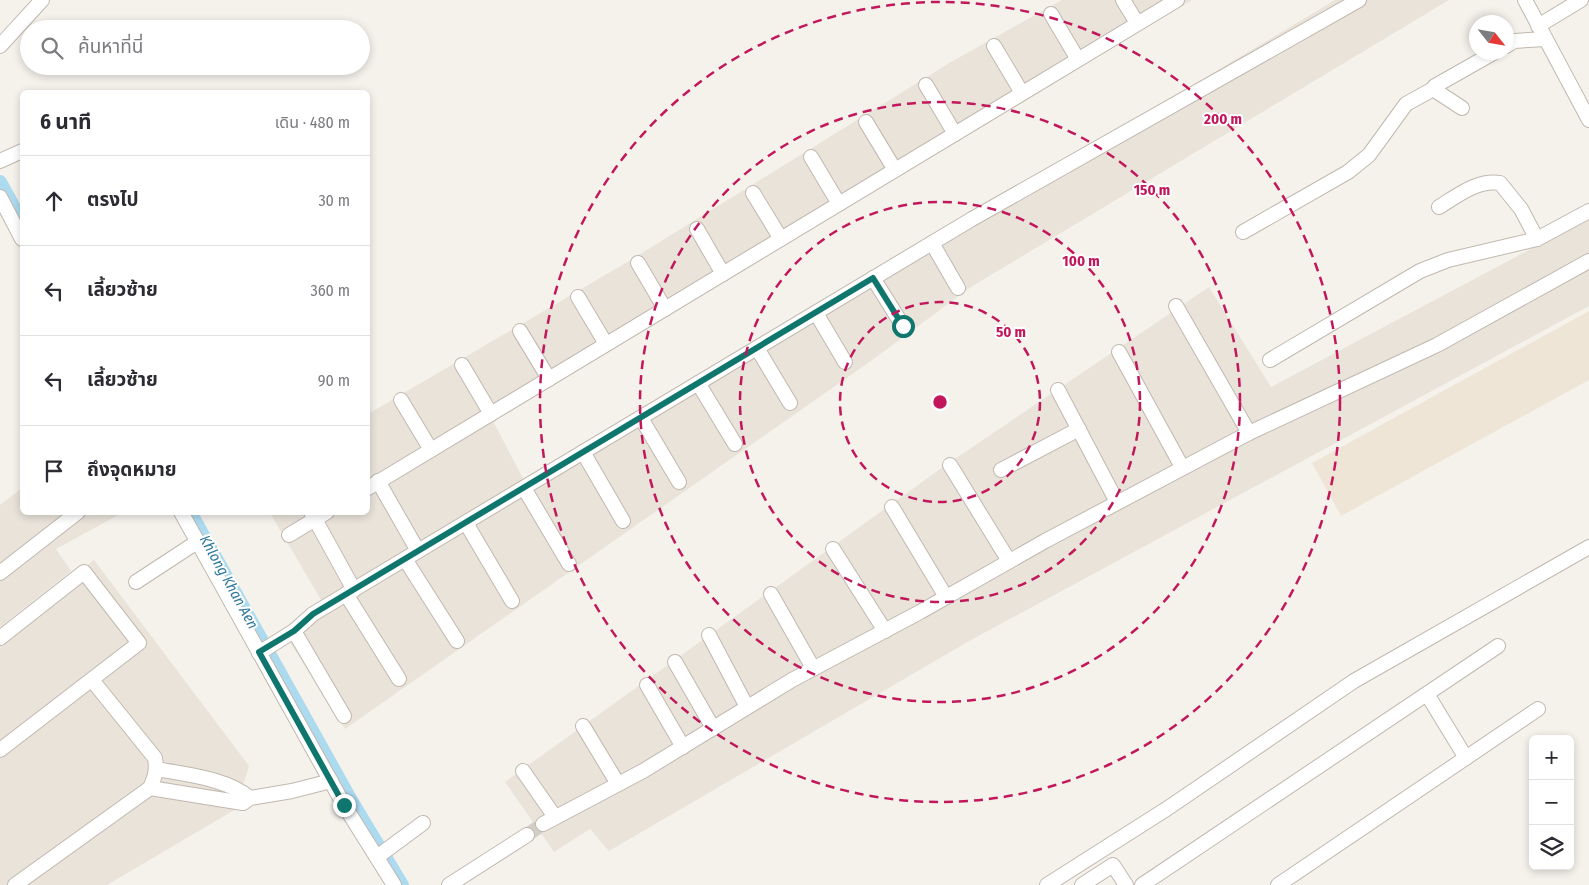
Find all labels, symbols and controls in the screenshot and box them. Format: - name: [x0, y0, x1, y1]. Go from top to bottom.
- north arrow: [1469, 15, 1514, 60]
- search box: [20, 20, 370, 75]
- icon: search: [38, 34, 66, 62]
- text: ค้นหาที่นี่: [78, 35, 143, 58]
- text: 6 นาที: [40, 109, 92, 135]
- text: 200 m: [1203, 110, 1242, 128]
- text: เดิน · 480 m: [275, 113, 350, 132]
- text: 150 m: [1134, 181, 1170, 199]
- icon: ahead: [40, 187, 68, 215]
- text: ตรงไป: [87, 188, 139, 211]
- text: 30 m: [318, 191, 350, 210]
- text: 100 m: [1062, 252, 1100, 270]
- icon: left: [40, 277, 68, 305]
- text: เลี้ยวซ้าย: [87, 278, 158, 301]
- text: 360 m: [310, 281, 350, 300]
- route start: [892, 315, 915, 338]
- text: 50 m: [996, 323, 1026, 341]
- icon: left: [40, 367, 68, 395]
- text: เลี้ยวซ้าย: [87, 368, 158, 391]
- text: 90 m: [318, 371, 350, 390]
- centre of rings: [931, 393, 949, 411]
- icon: arrive: [40, 457, 68, 485]
- text: ถึงจุดหมาย: [87, 458, 177, 481]
- water label: Khlong Khan Aen: [196, 532, 262, 632]
- map controls: [1529, 735, 1574, 870]
- button: +: [1529, 735, 1574, 780]
- button: −: [1529, 780, 1574, 825]
- route end: [333, 794, 356, 817]
- button: layers: [1529, 825, 1574, 870]

